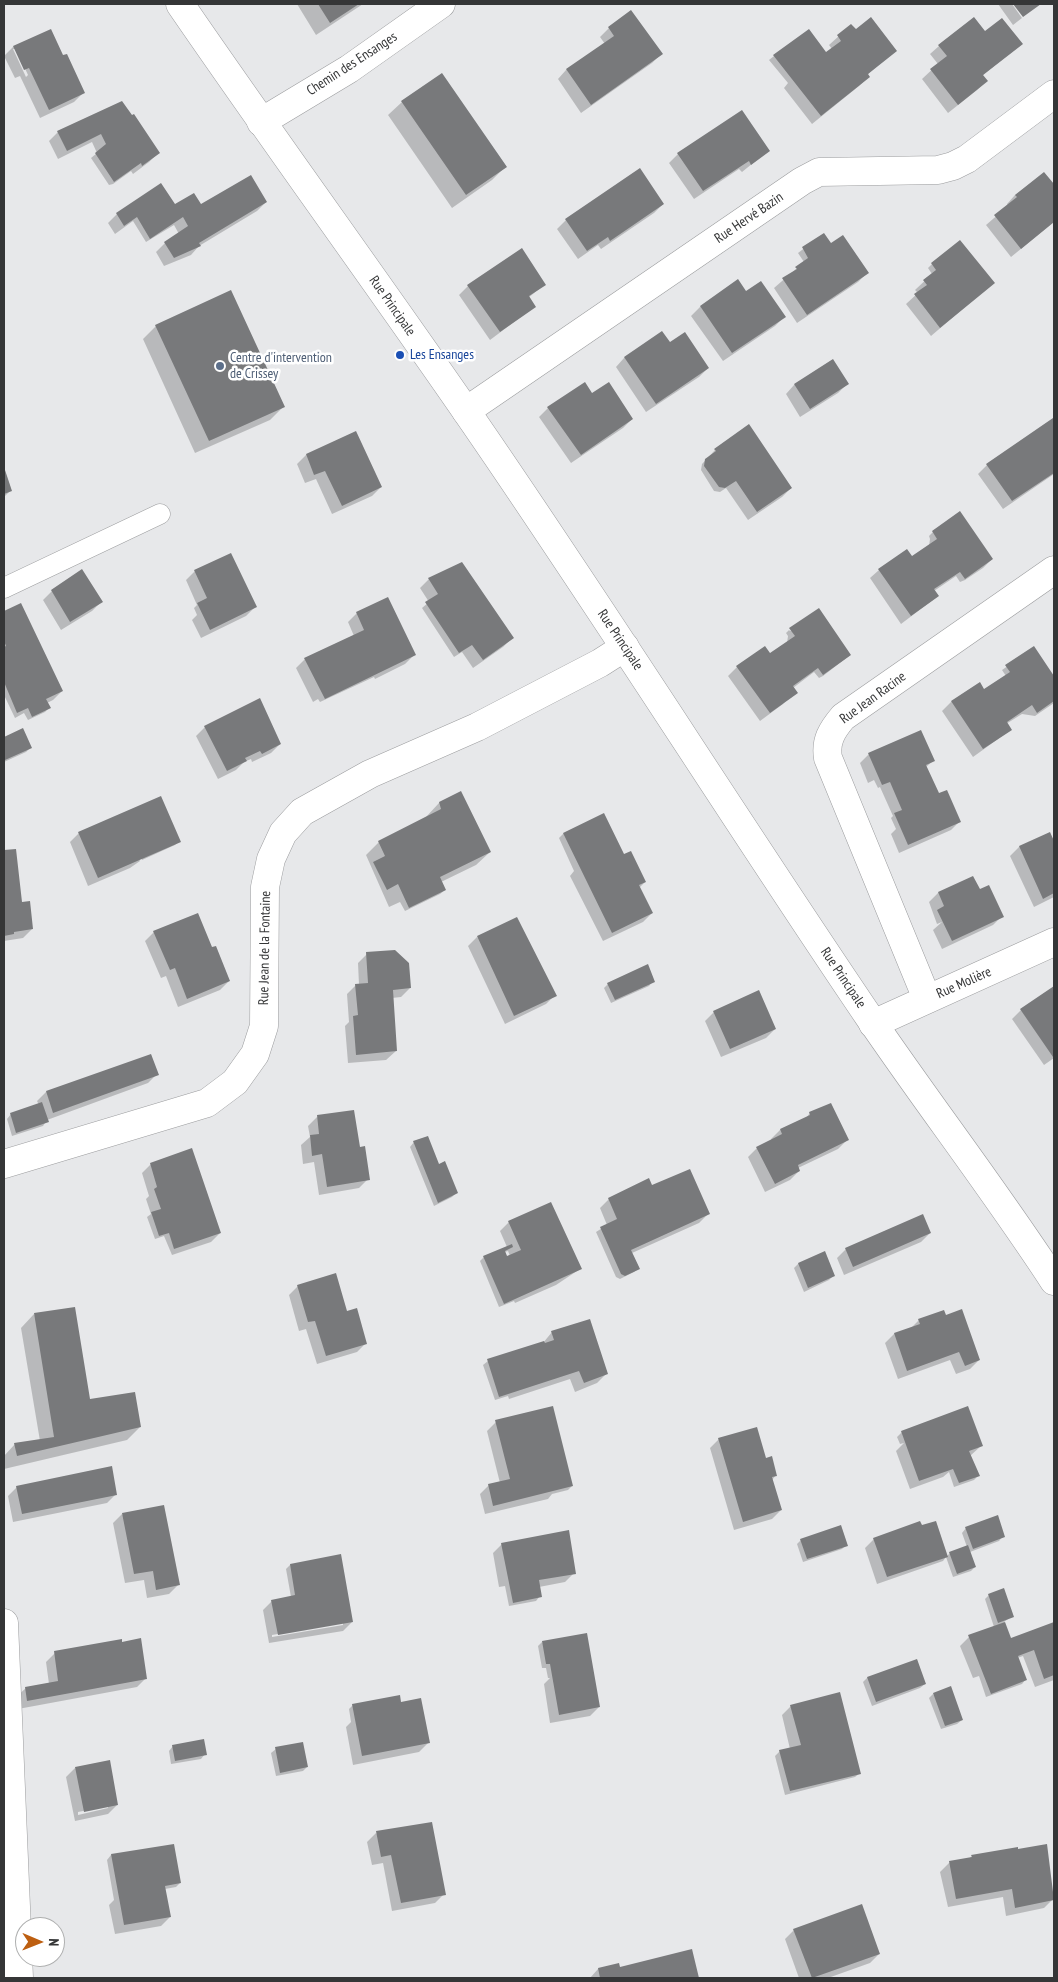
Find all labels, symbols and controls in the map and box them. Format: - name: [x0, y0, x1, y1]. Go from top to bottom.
- street label: Chemin des Ensanges: [304, 29, 400, 99]
- street label: Rue Hervé Bazin: [711, 189, 787, 247]
- street label: Rue Principale: [365, 273, 419, 339]
- place label: Les Ensanges: [410, 347, 474, 363]
- marker: Les Ensanges: [394, 349, 406, 361]
- place label: Centre d'intervention de Crissey: [230, 350, 332, 382]
- marker: Centre d'intervention de Crissey: [214, 360, 226, 372]
- street label: Rue Principale: [594, 607, 646, 673]
- street label: Rue Jean Racine: [837, 668, 909, 728]
- street label: Rue Jean de la Fontaine: [256, 891, 274, 1005]
- street label: Rue Principale: [817, 945, 869, 1011]
- street label: Rue Molière: [934, 963, 994, 1003]
- north arrow: [15, 1917, 65, 1967]
- text: N: [45, 1938, 63, 1946]

